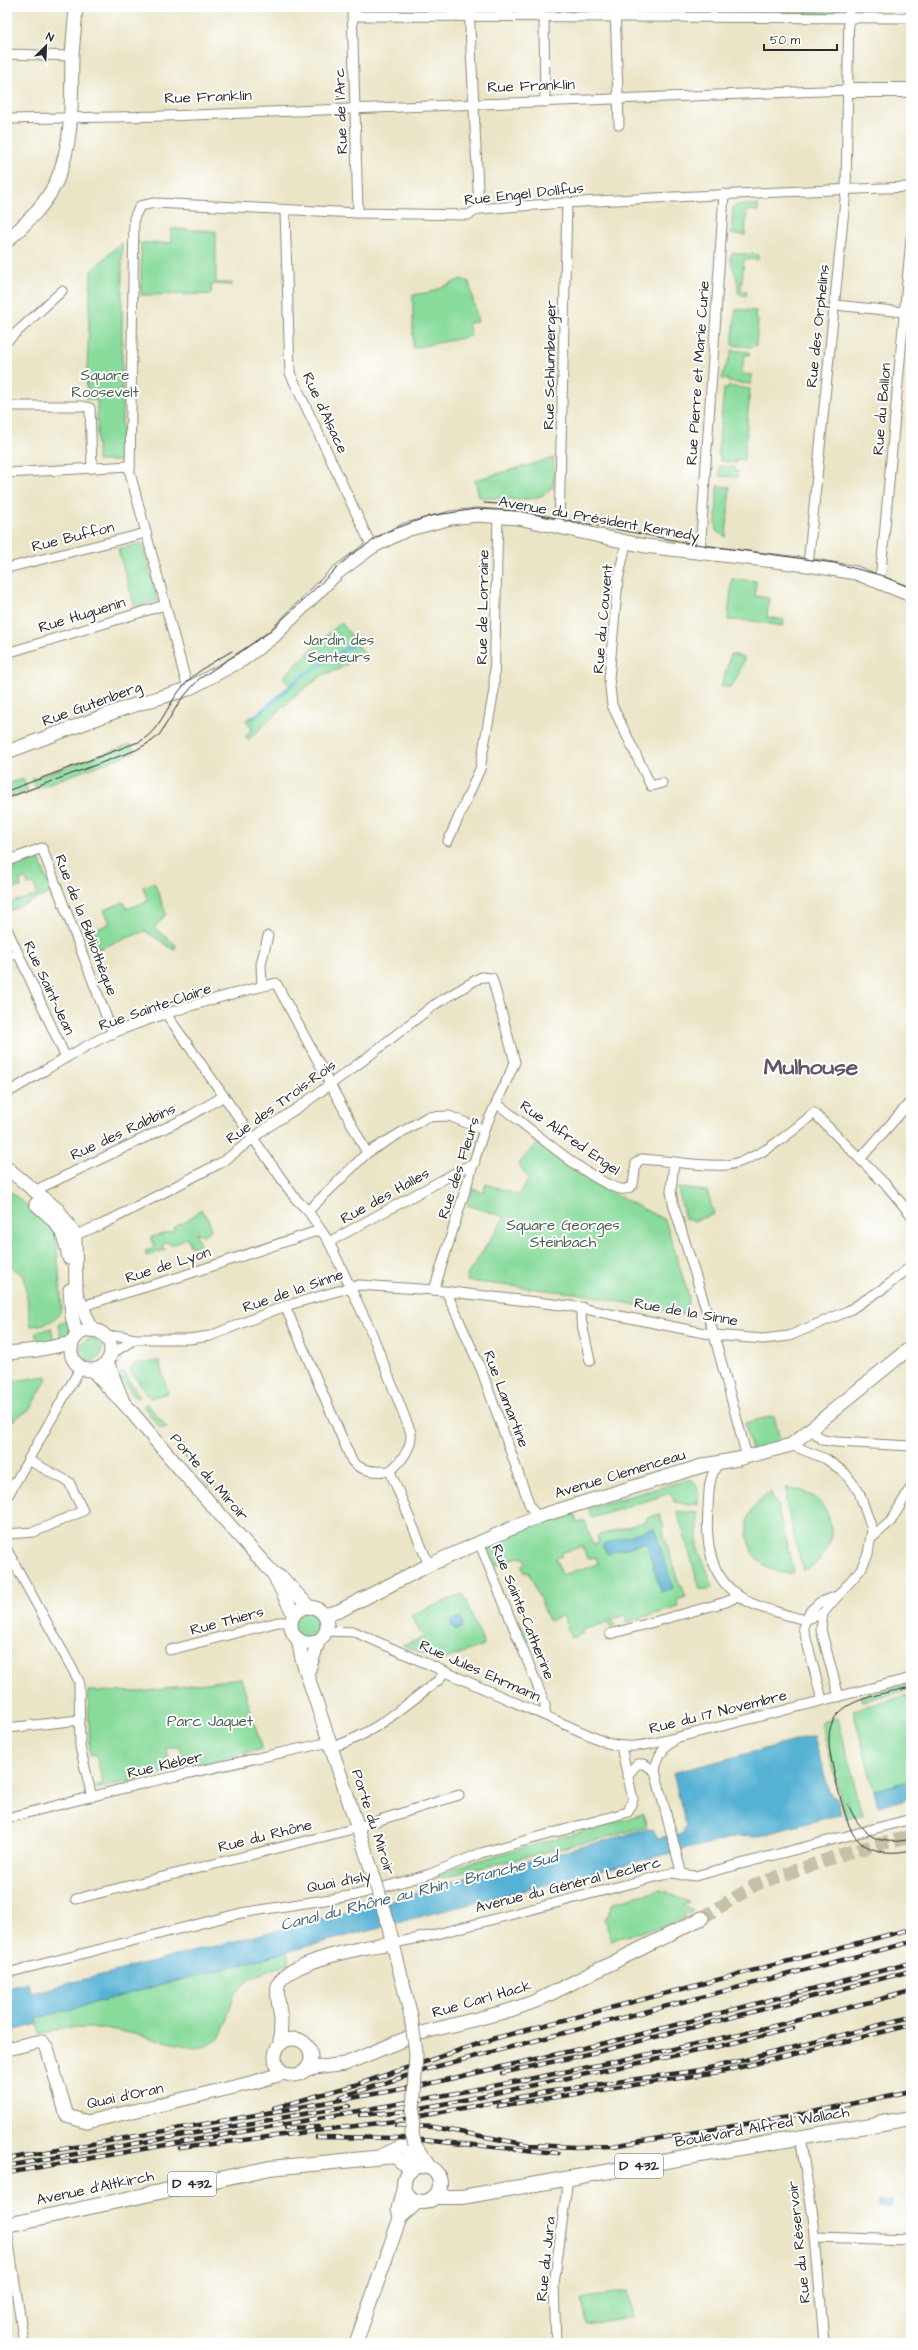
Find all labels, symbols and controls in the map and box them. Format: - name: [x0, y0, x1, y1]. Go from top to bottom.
- north arrow: [26, 26, 66, 66]
- scale bar: [764, 26, 837, 52]
- text: N: [44, 29, 56, 46]
- text: 50 m: [770, 32, 801, 49]
- street label: Rue de l'Arc: [329, 67, 353, 155]
- street label: Rue Franklin: [487, 74, 576, 98]
- street label: Rue Franklin: [164, 85, 253, 109]
- street label: Rue Engel Dollfus: [463, 177, 585, 212]
- street label: Rue des Orphelins: [801, 263, 835, 389]
- street label: Rue Pierre et Marie Curie: [681, 280, 715, 466]
- street label: Rue Schlumberger: [538, 300, 563, 430]
- street label: Rue du Ballon: [868, 361, 897, 456]
- park label: Square Roosevelt: [71, 365, 139, 403]
- street label: Rue d'Alsace: [297, 369, 353, 457]
- street label: Avenue du Président Kennedy: [497, 491, 701, 548]
- street label: Rue Buffon: [29, 516, 117, 557]
- street label: Rue de Lorraine: [471, 549, 495, 665]
- street label: Rue du Couvent: [588, 563, 618, 675]
- street label: Rue Huguenin: [36, 592, 129, 639]
- park label: Jardin des Senteurs: [304, 630, 375, 668]
- street label: Rue Gutenberg: [39, 676, 145, 733]
- street label: Rue de la Bibliothèque: [49, 851, 123, 999]
- street label: Rue Saint-Jean: [18, 938, 80, 1039]
- street label: Rue Sainte-Claire: [96, 978, 214, 1036]
- district label: Mulhouse: [764, 1051, 859, 1083]
- street label: Rue des Trois-Rois: [222, 1055, 341, 1149]
- street label: Rue Alfred Engel: [515, 1096, 624, 1181]
- street label: Rue des Rabbins: [67, 1098, 180, 1166]
- street label: Rue des Fleurs: [433, 1114, 486, 1222]
- street label: Rue des Halles: [337, 1163, 434, 1229]
- park label: Square Georges Steinbach: [506, 1215, 620, 1253]
- street label: Rue de Lyon: [123, 1241, 214, 1290]
- street label: Rue de la Sinne: [240, 1264, 346, 1318]
- street label: Rue de la Sinne: [632, 1293, 740, 1331]
- street label: Rue Lamartine: [478, 1348, 534, 1450]
- street label: Porte du Miroir: [165, 1429, 253, 1525]
- street label: Avenue Clemenceau: [552, 1444, 688, 1504]
- street label: Rue Sainte-Catherine: [486, 1541, 560, 1683]
- street label: Rue Thiers: [188, 1601, 267, 1641]
- street label: Rue Jules Ehrmann: [416, 1635, 545, 1707]
- street label: Rue du 17 Novembre: [647, 1685, 789, 1739]
- park label: Parc Jaquet: [167, 1711, 253, 1732]
- street label: Rue Kléber: [125, 1746, 205, 1784]
- street label: Porte du Miroir: [346, 1767, 400, 1877]
- street label: Rue du Rhône: [216, 1814, 314, 1858]
- water label: Canal du Rhône au Rhin - Branche Sud: [278, 1845, 563, 1936]
- street label: Avenue du Général Leclerc: [473, 1852, 664, 1918]
- street label: Quai d'Isly: [305, 1866, 373, 1899]
- street label: Rue Carl Hack: [430, 1975, 534, 2023]
- street label: Quai d'Oran: [85, 2078, 166, 2114]
- street label: Boulevard Alfred Wallach: [673, 2101, 851, 2153]
- road number: D 432: [615, 2154, 663, 2178]
- street label: Avenue d'Altkirch: [34, 2165, 156, 2211]
- road number: D 432: [168, 2172, 216, 2196]
- street label: Rue du Réservoir: [782, 2180, 816, 2304]
- street label: Rue du Jura: [531, 2215, 561, 2302]

